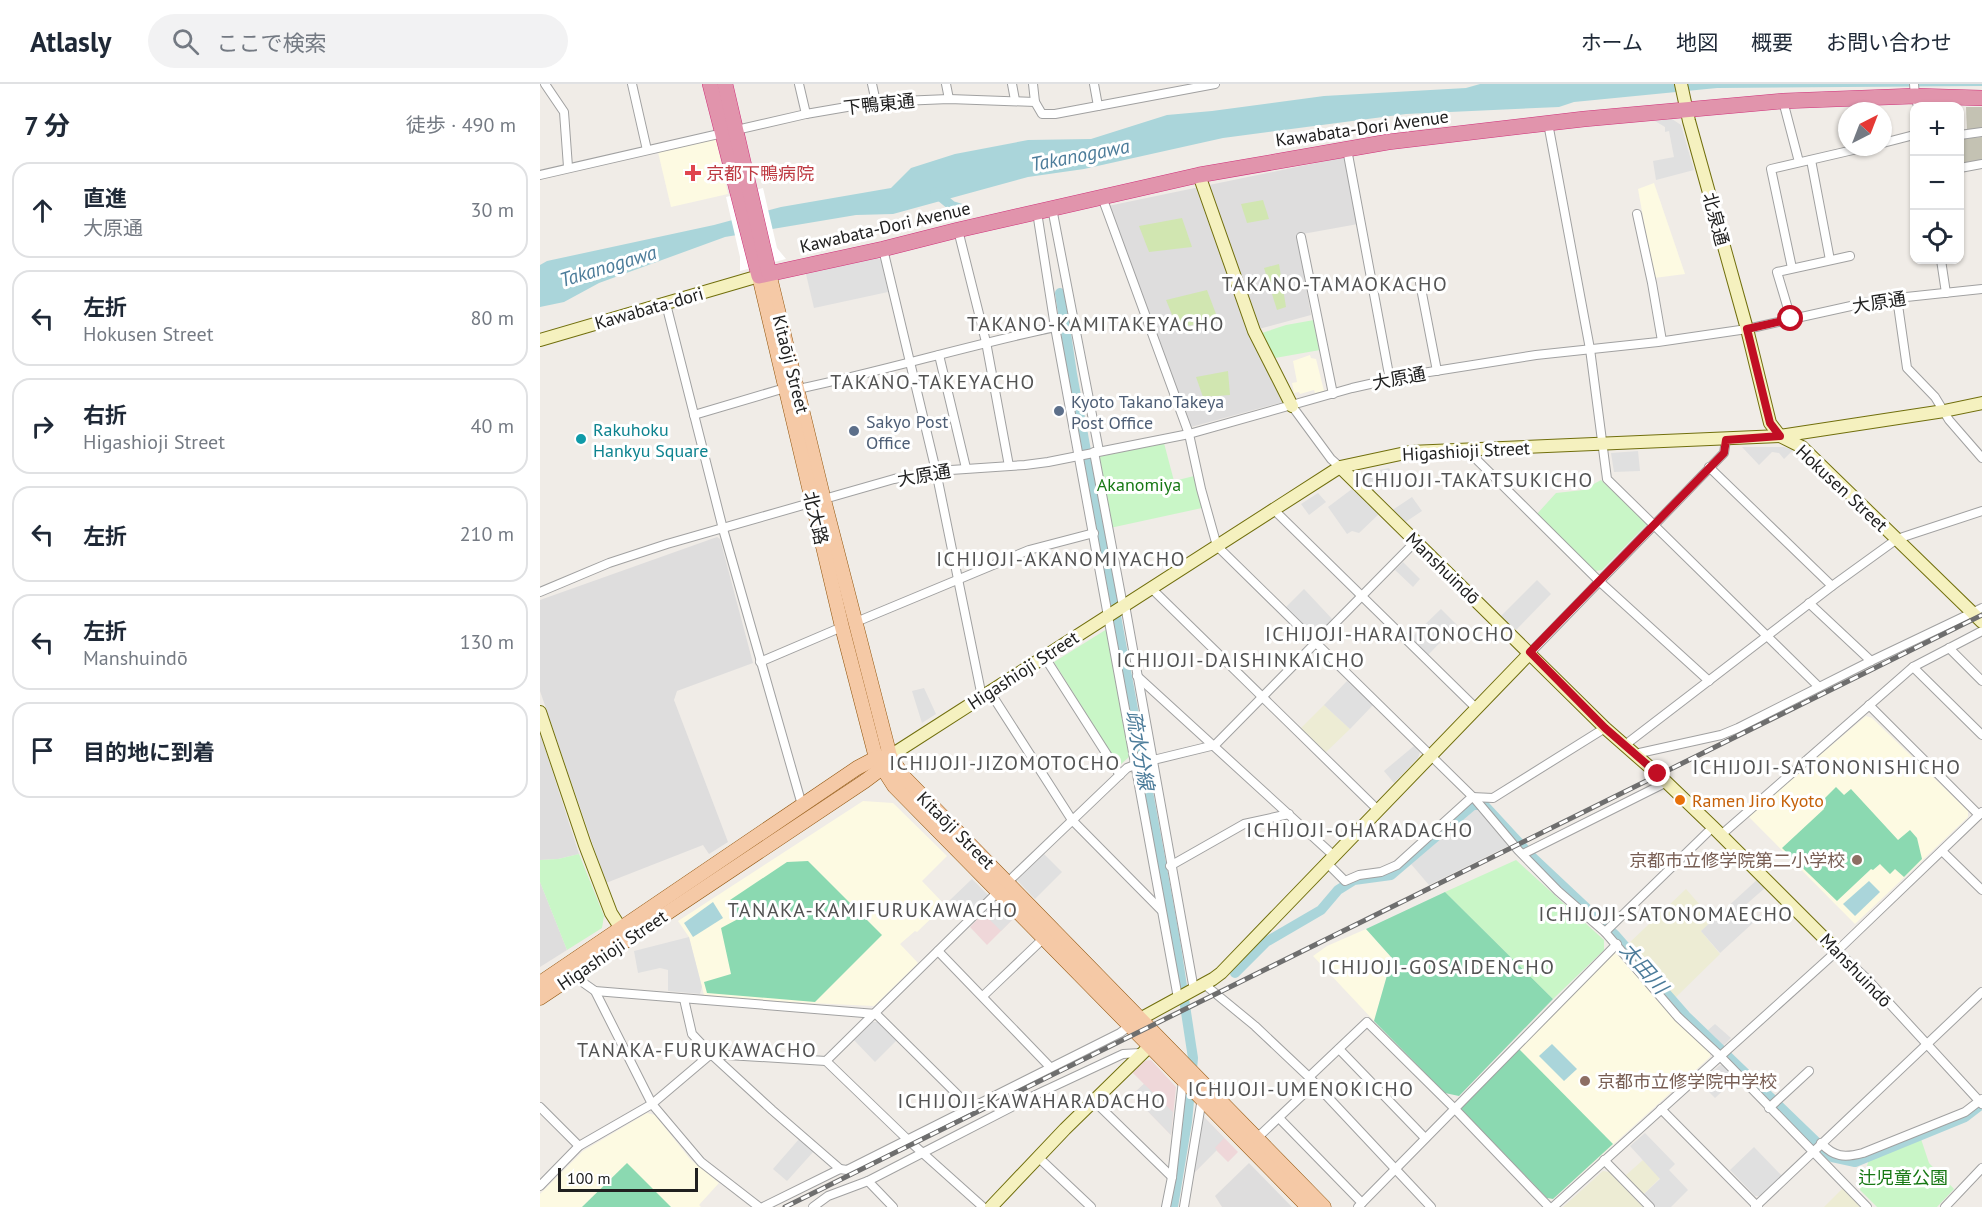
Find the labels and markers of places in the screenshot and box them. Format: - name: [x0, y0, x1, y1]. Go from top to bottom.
- place label: 京都下鴨病院: [706, 162, 814, 185]
- marker: 京都下鴨病院: [684, 164, 702, 182]
- place label: Kyoto TakanoTakeya Post Office: [1071, 390, 1224, 434]
- marker: Kyoto TakanoTakeya Post Office: [1052, 404, 1066, 418]
- place label: Sakyo Post Office: [866, 410, 948, 454]
- place label: Rakuhoku Hankyu Square: [593, 418, 708, 462]
- marker: Sakyo Post Office: [847, 424, 861, 438]
- marker: Rakuhoku Hankyu Square: [574, 432, 588, 446]
- place label: Ramen Jiro Kyoto: [1692, 789, 1824, 812]
- marker: Ramen Jiro Kyoto: [1673, 793, 1687, 807]
- place label: 京都市立修学院第二小学校: [1629, 849, 1845, 872]
- marker: 京都市立修学院第二小学校: [1850, 853, 1864, 867]
- place label: 京都市立修学院中学校: [1597, 1070, 1777, 1093]
- marker: 京都市立修学院中学校: [1578, 1074, 1592, 1088]

